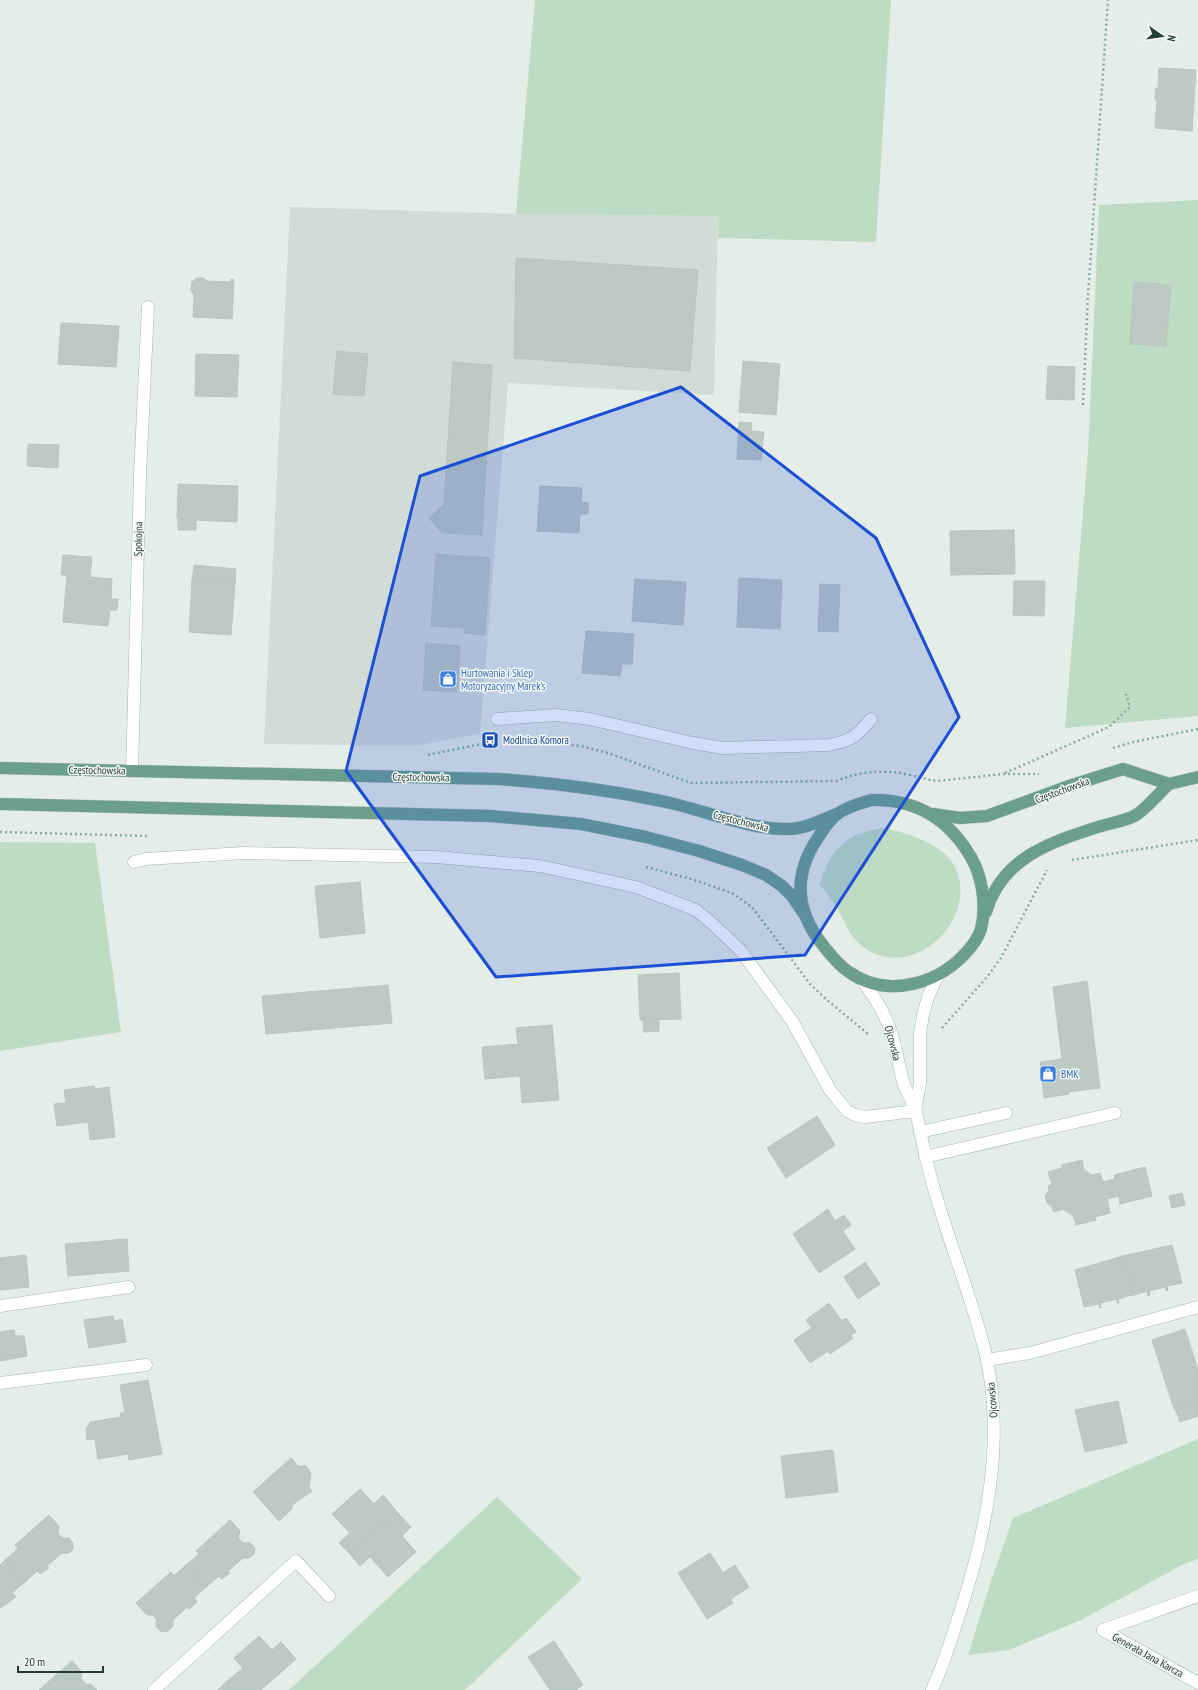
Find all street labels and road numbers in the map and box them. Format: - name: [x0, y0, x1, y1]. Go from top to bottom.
- street label: Spokojna: [131, 522, 145, 556]
- street label: Częstochowska: [68, 763, 126, 777]
- street label: Częstochowska: [392, 770, 450, 784]
- street label: Częstochowska: [1033, 774, 1091, 806]
- street label: Częstochowska: [712, 807, 770, 835]
- street label: Ojcowska: [882, 1024, 904, 1062]
- street label: Ojcowska: [983, 1382, 1001, 1418]
- street label: Generała Jana Karcza: [1110, 1630, 1186, 1680]

